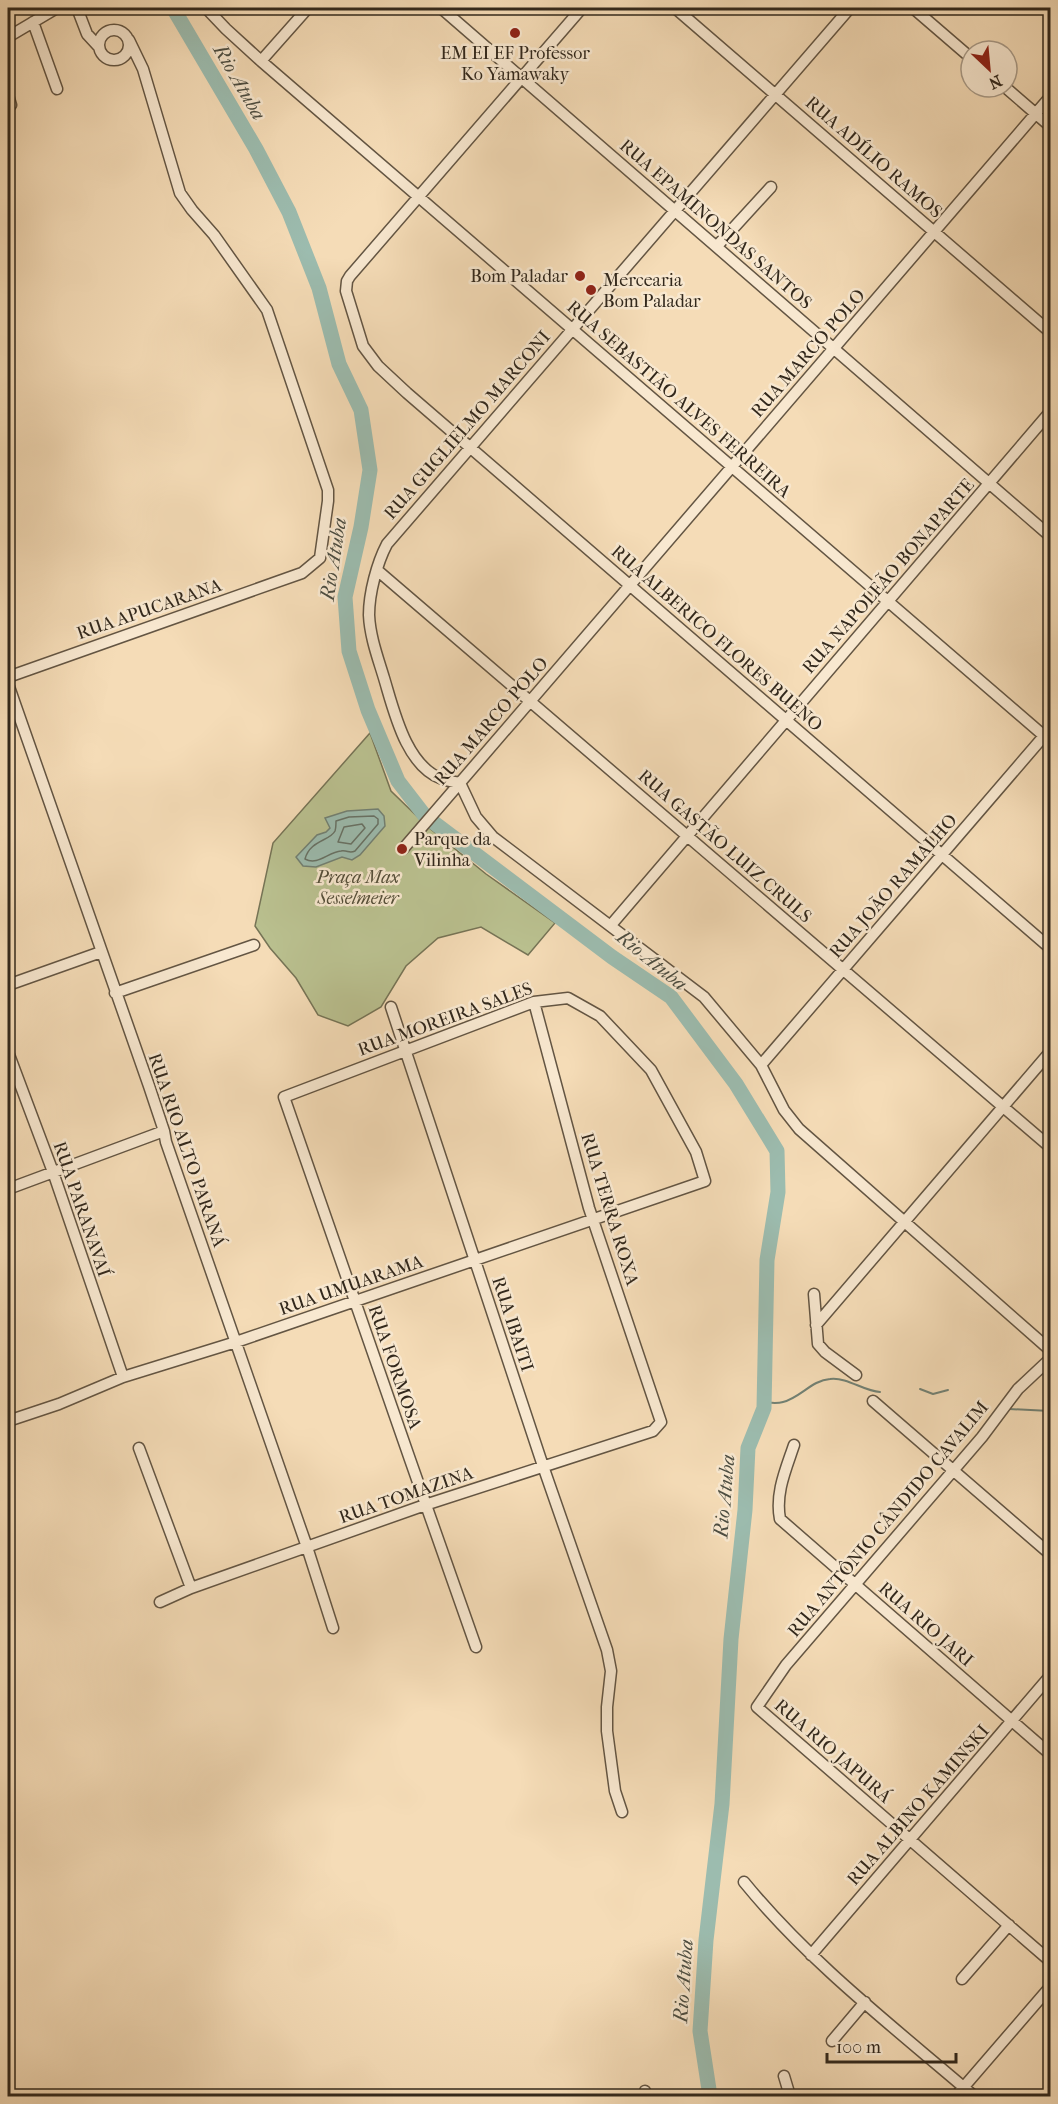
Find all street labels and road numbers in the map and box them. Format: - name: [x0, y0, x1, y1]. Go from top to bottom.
- street label: RUA ADÍLIO RAMOS: [801, 91, 947, 223]
- street label: RUA EPAMINONDAS SANTOS: [615, 135, 816, 314]
- street label: RUA MARCO POLO: [747, 285, 870, 422]
- street label: RUA SEBASTIÃO ALVES FERREIRA: [562, 296, 796, 503]
- street label: RUA GUGLIELMO MARCONI: [380, 327, 555, 524]
- street label: RUA NAPOLEÃO BONAPARTE: [797, 474, 979, 678]
- street label: RUA ALBERICO FLORES BUENO: [607, 541, 827, 736]
- street label: RUA APUCARANA: [74, 575, 225, 644]
- street label: RUA MARCO POLO: [430, 653, 553, 790]
- street label: RUA GASTÃO LUIZ CRULS: [634, 765, 816, 927]
- street label: RUA JOÃO RAMALHO: [824, 809, 962, 963]
- street label: RUA MOREIRA SALES: [355, 978, 535, 1061]
- street label: RUA RIO ALTO PARANÁ: [143, 1050, 231, 1250]
- street label: RUA TERRA ROXA: [576, 1130, 643, 1288]
- street label: RUA PARANAVAÍ: [49, 1138, 116, 1281]
- street label: RUA UMUARAMA: [276, 1251, 426, 1320]
- street label: RUA IBAITI: [487, 1274, 538, 1374]
- street label: RUA FORMOSA: [363, 1302, 426, 1432]
- street label: RUA ANTÔNIO CÂNDIDO CAVALIM: [782, 1396, 993, 1641]
- street label: RUA TOMAZINA: [336, 1463, 476, 1528]
- street label: RUA RIO JARI: [874, 1578, 977, 1671]
- street label: RUA RIO JAPURÁ: [770, 1694, 896, 1808]
- street label: RUA ALBINO KAMINSKI: [843, 1721, 994, 1890]

